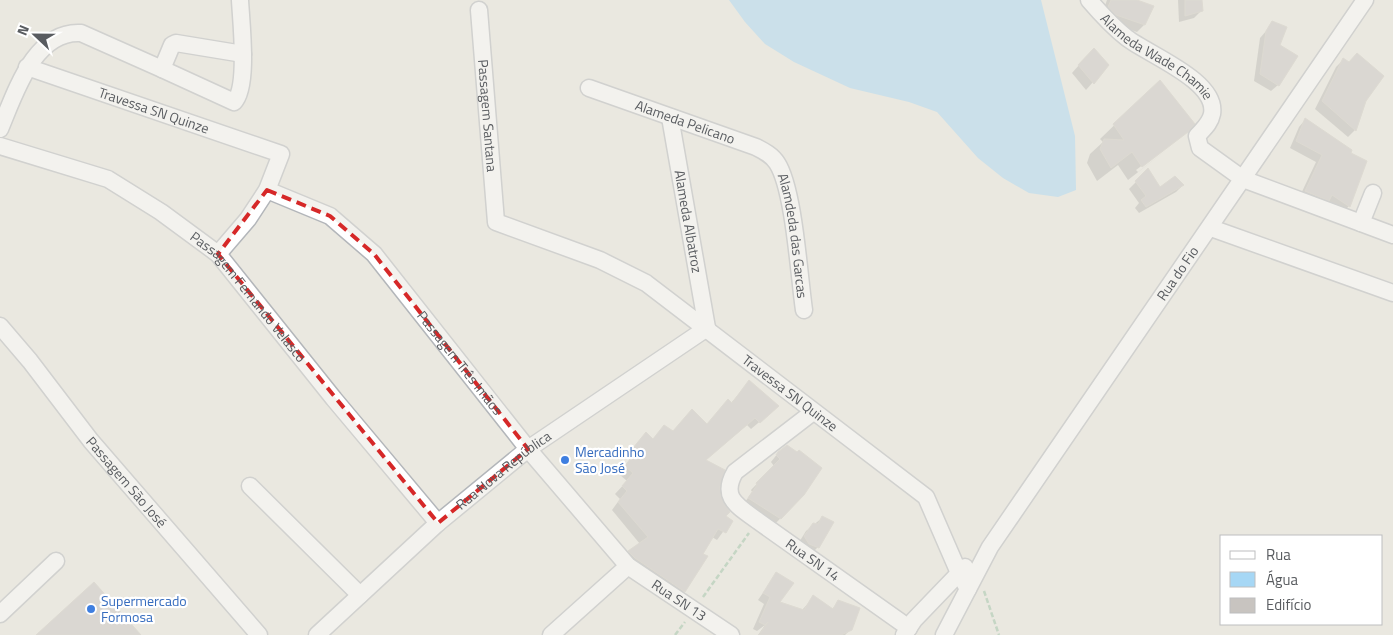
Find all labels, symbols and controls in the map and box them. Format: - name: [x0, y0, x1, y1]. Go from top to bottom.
- street label: Alameda Wade Chamie: [1096, 8, 1219, 104]
- north arrow: [10, 10, 60, 60]
- text: N: [11, 22, 34, 38]
- street label: Passagem Santana: [473, 58, 503, 173]
- street label: Travessa SN Quinze: [96, 81, 212, 139]
- street label: Alameda Pelicano: [633, 94, 738, 149]
- street label: Alameda Albatroz: [669, 168, 708, 274]
- street label: Alamdeda das Garcas: [773, 170, 813, 299]
- street label: Passagem Fernando Velasco: [186, 226, 312, 366]
- street label: Rua do Fio: [1151, 242, 1203, 305]
- street label: Passagem Três Imãos: [412, 306, 508, 419]
- street label: Travessa SN Quinze: [738, 349, 843, 436]
- street label: Rua Nova República: [451, 425, 555, 514]
- street label: Passagem São José: [82, 432, 172, 532]
- place label: Mercadinho São José: [575, 441, 644, 478]
- marker: Mercadinho São José: [559, 454, 571, 466]
- street label: Rua SN 14: [782, 533, 844, 586]
- legend: [1220, 535, 1383, 625]
- text: Rua: [1266, 543, 1291, 566]
- text: Água: [1266, 568, 1298, 591]
- street label: Rua SN 13: [648, 574, 711, 626]
- place label: Supermercado Formosa: [101, 590, 187, 627]
- text: Edifício: [1266, 593, 1311, 616]
- marker: Supermercado Formosa: [85, 603, 97, 615]

